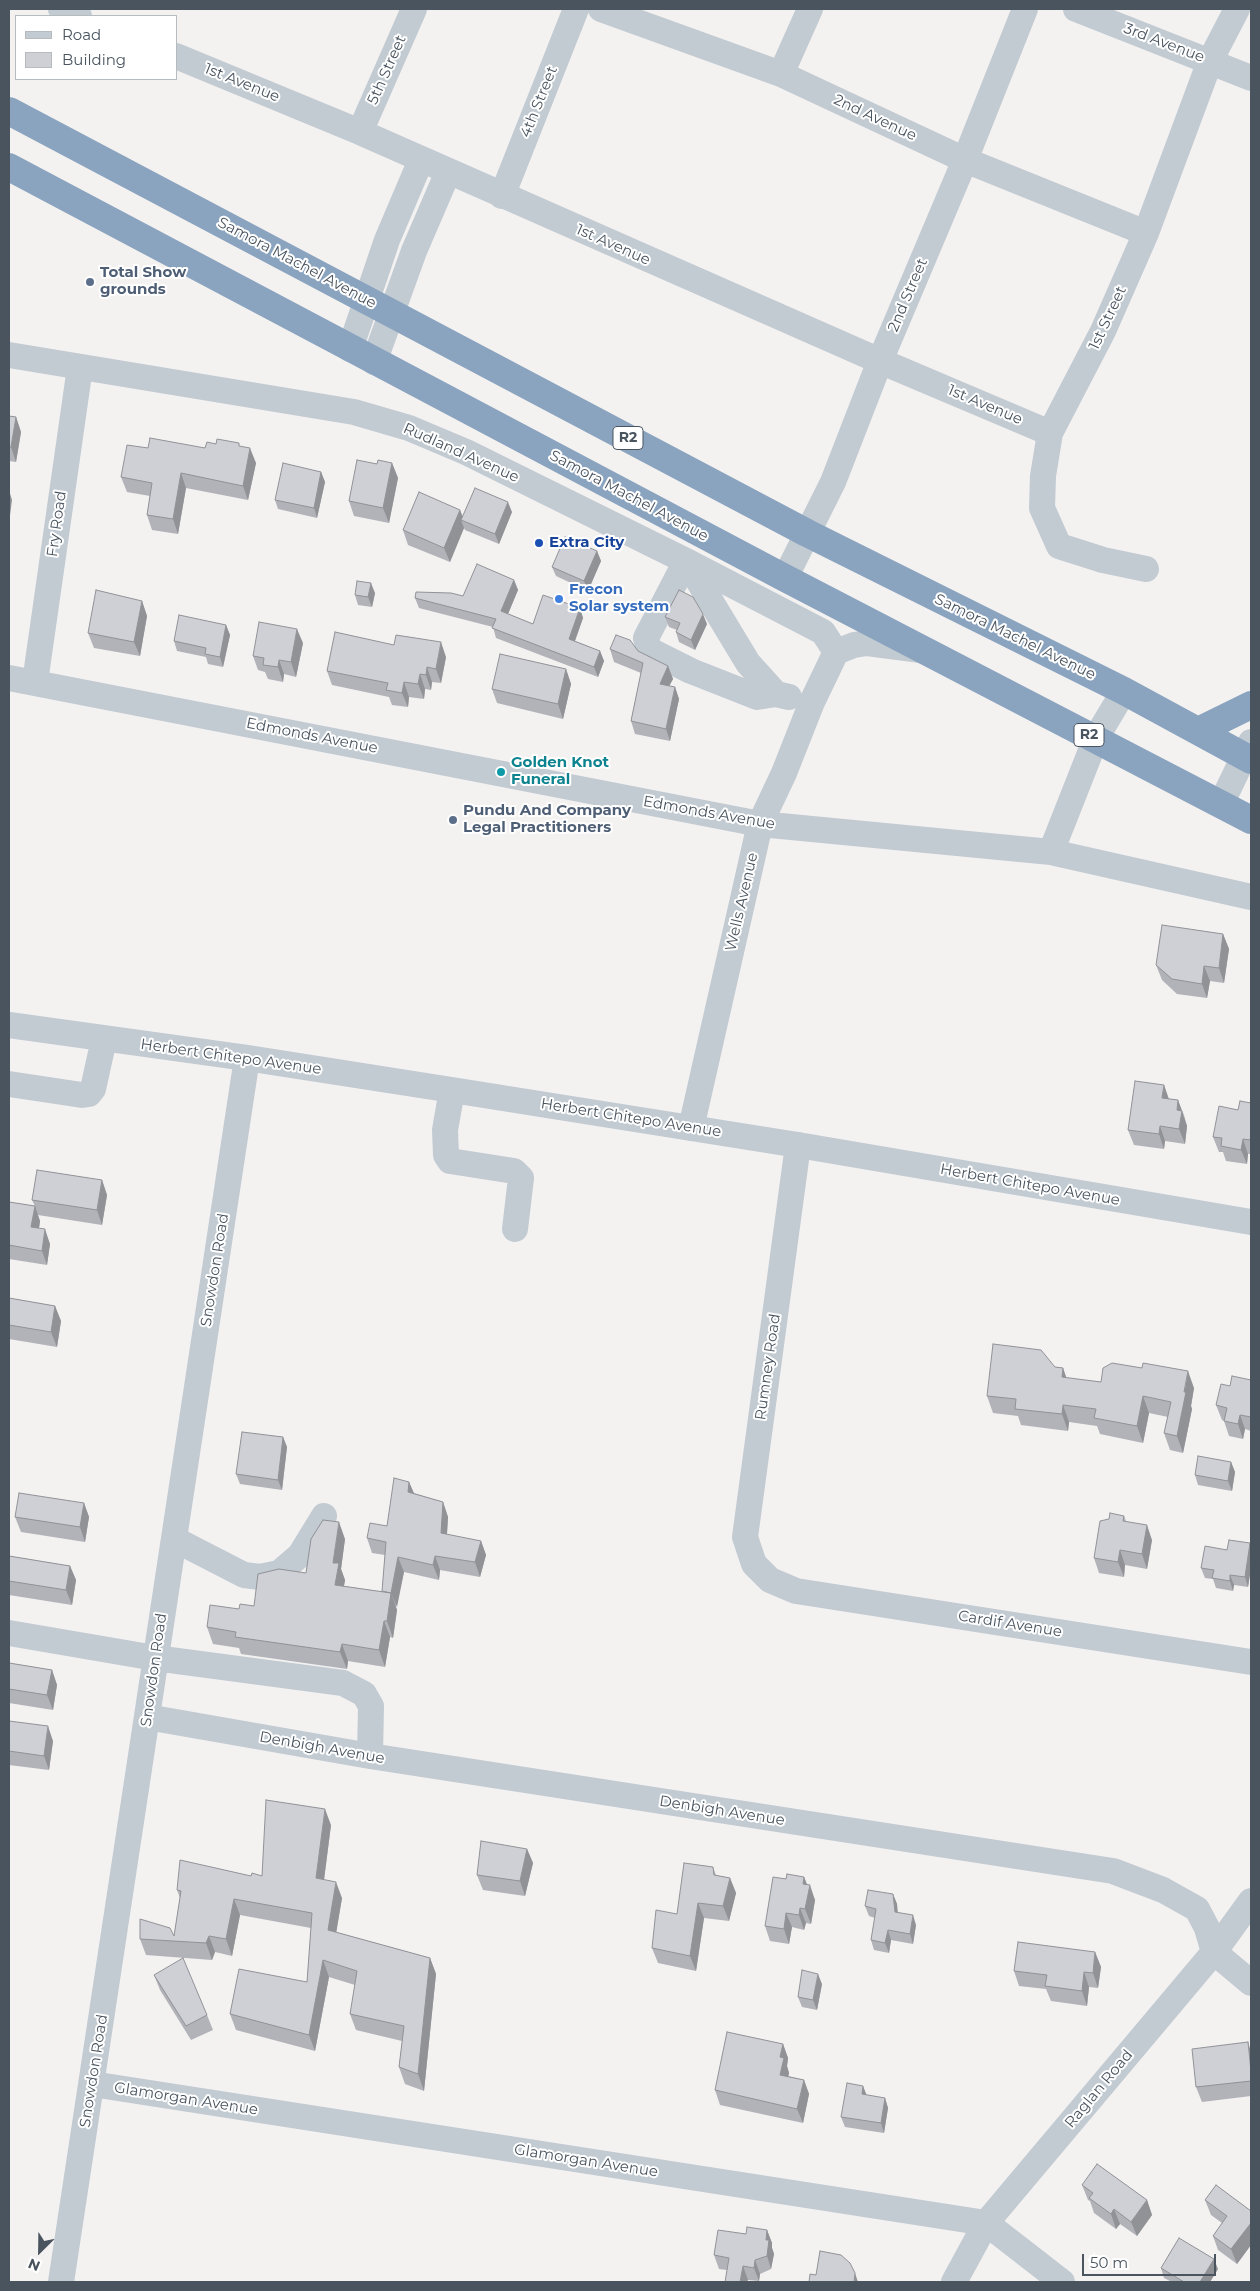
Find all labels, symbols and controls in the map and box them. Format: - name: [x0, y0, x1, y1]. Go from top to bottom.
- legend: [15, 15, 178, 80]
- street label: 3rd Avenue: [1121, 19, 1207, 67]
- text: Road: [62, 25, 101, 44]
- street label: 5th Street: [364, 33, 410, 107]
- text: Building: [62, 50, 126, 69]
- street label: 1st Avenue: [202, 60, 282, 106]
- street label: 4th Street: [517, 64, 561, 140]
- street label: 2nd Avenue: [831, 91, 919, 145]
- street label: Samora Machel Avenue: [215, 214, 379, 312]
- street label: 1st Avenue: [573, 221, 653, 269]
- street label: 2nd Street: [884, 256, 932, 334]
- place label: Total Show grounds: [100, 264, 186, 299]
- marker: Total Show grounds: [84, 276, 96, 288]
- street label: 1st Street: [1085, 283, 1131, 353]
- street label: 1st Avenue: [945, 381, 1025, 429]
- street label: Rudland Avenue: [400, 419, 522, 487]
- road number: R2: [613, 426, 643, 449]
- street label: Samora Machel Avenue: [547, 447, 711, 545]
- street label: Fry Road: [43, 490, 71, 558]
- place label: Extra City: [549, 534, 624, 552]
- marker: Extra City: [533, 537, 545, 549]
- place label: Frecon Solar system: [569, 581, 669, 616]
- street label: Samora Machel Avenue: [932, 590, 1098, 684]
- marker: Frecon Solar system: [553, 593, 565, 605]
- street label: Edmonds Avenue: [245, 714, 379, 758]
- road number: R2: [1074, 724, 1104, 746]
- place label: Golden Knot Funeral: [511, 754, 609, 789]
- marker: Golden Knot Funeral: [495, 766, 507, 778]
- street label: Edmonds Avenue: [642, 793, 776, 833]
- place label: Pundu And Company Legal Practitioners: [463, 802, 631, 837]
- marker: Pundu And Company Legal Practitioners: [447, 814, 459, 826]
- street label: Wells Avenue: [722, 851, 762, 953]
- street label: Herbert Chitepo Avenue: [139, 1035, 323, 1079]
- street label: Herbert Chitepo Avenue: [540, 1095, 722, 1141]
- street label: Herbert Chitepo Avenue: [939, 1160, 1121, 1210]
- street label: Snowdon Road: [197, 1212, 233, 1328]
- street label: Rumney Road: [752, 1313, 784, 1421]
- street label: Cardif Avenue: [957, 1607, 1063, 1641]
- street label: Snowdon Road: [137, 1612, 171, 1728]
- street label: Denbigh Avenue: [258, 1728, 386, 1768]
- street label: Denbigh Avenue: [658, 1792, 786, 1830]
- street label: Snowdon Road: [76, 2013, 112, 2129]
- street label: Raglan Road: [1061, 2046, 1137, 2132]
- street label: Glamorgan Avenue: [113, 2079, 259, 2119]
- street label: Glamorgan Avenue: [513, 2141, 659, 2181]
- north arrow: [15, 2226, 65, 2276]
- scale bar: [1085, 2244, 1219, 2276]
- text: 50 m: [1090, 2253, 1128, 2272]
- text: N: [25, 2254, 43, 2275]

